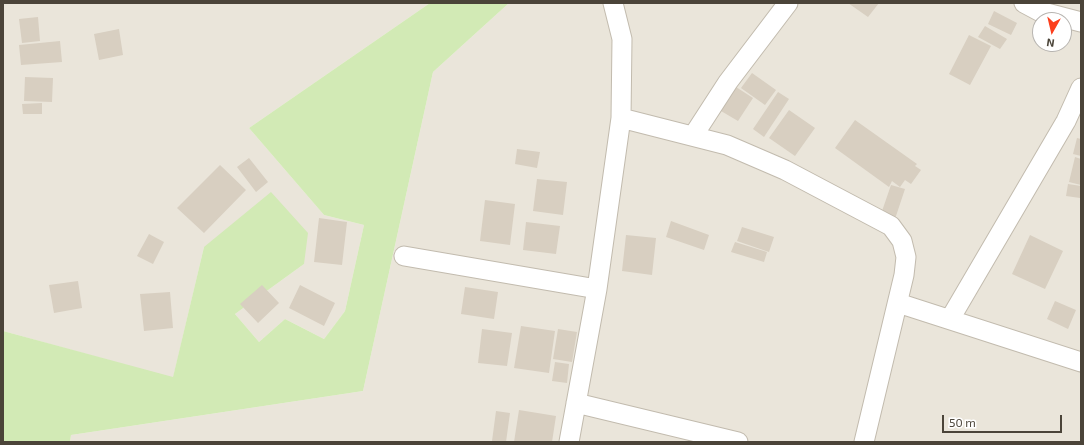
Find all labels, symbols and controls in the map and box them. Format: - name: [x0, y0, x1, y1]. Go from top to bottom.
- north arrow: [1032, 12, 1072, 52]
- text: N: [1046, 36, 1055, 50]
- scale bar: [944, 407, 1064, 433]
- text: 50 m: [949, 415, 976, 429]

